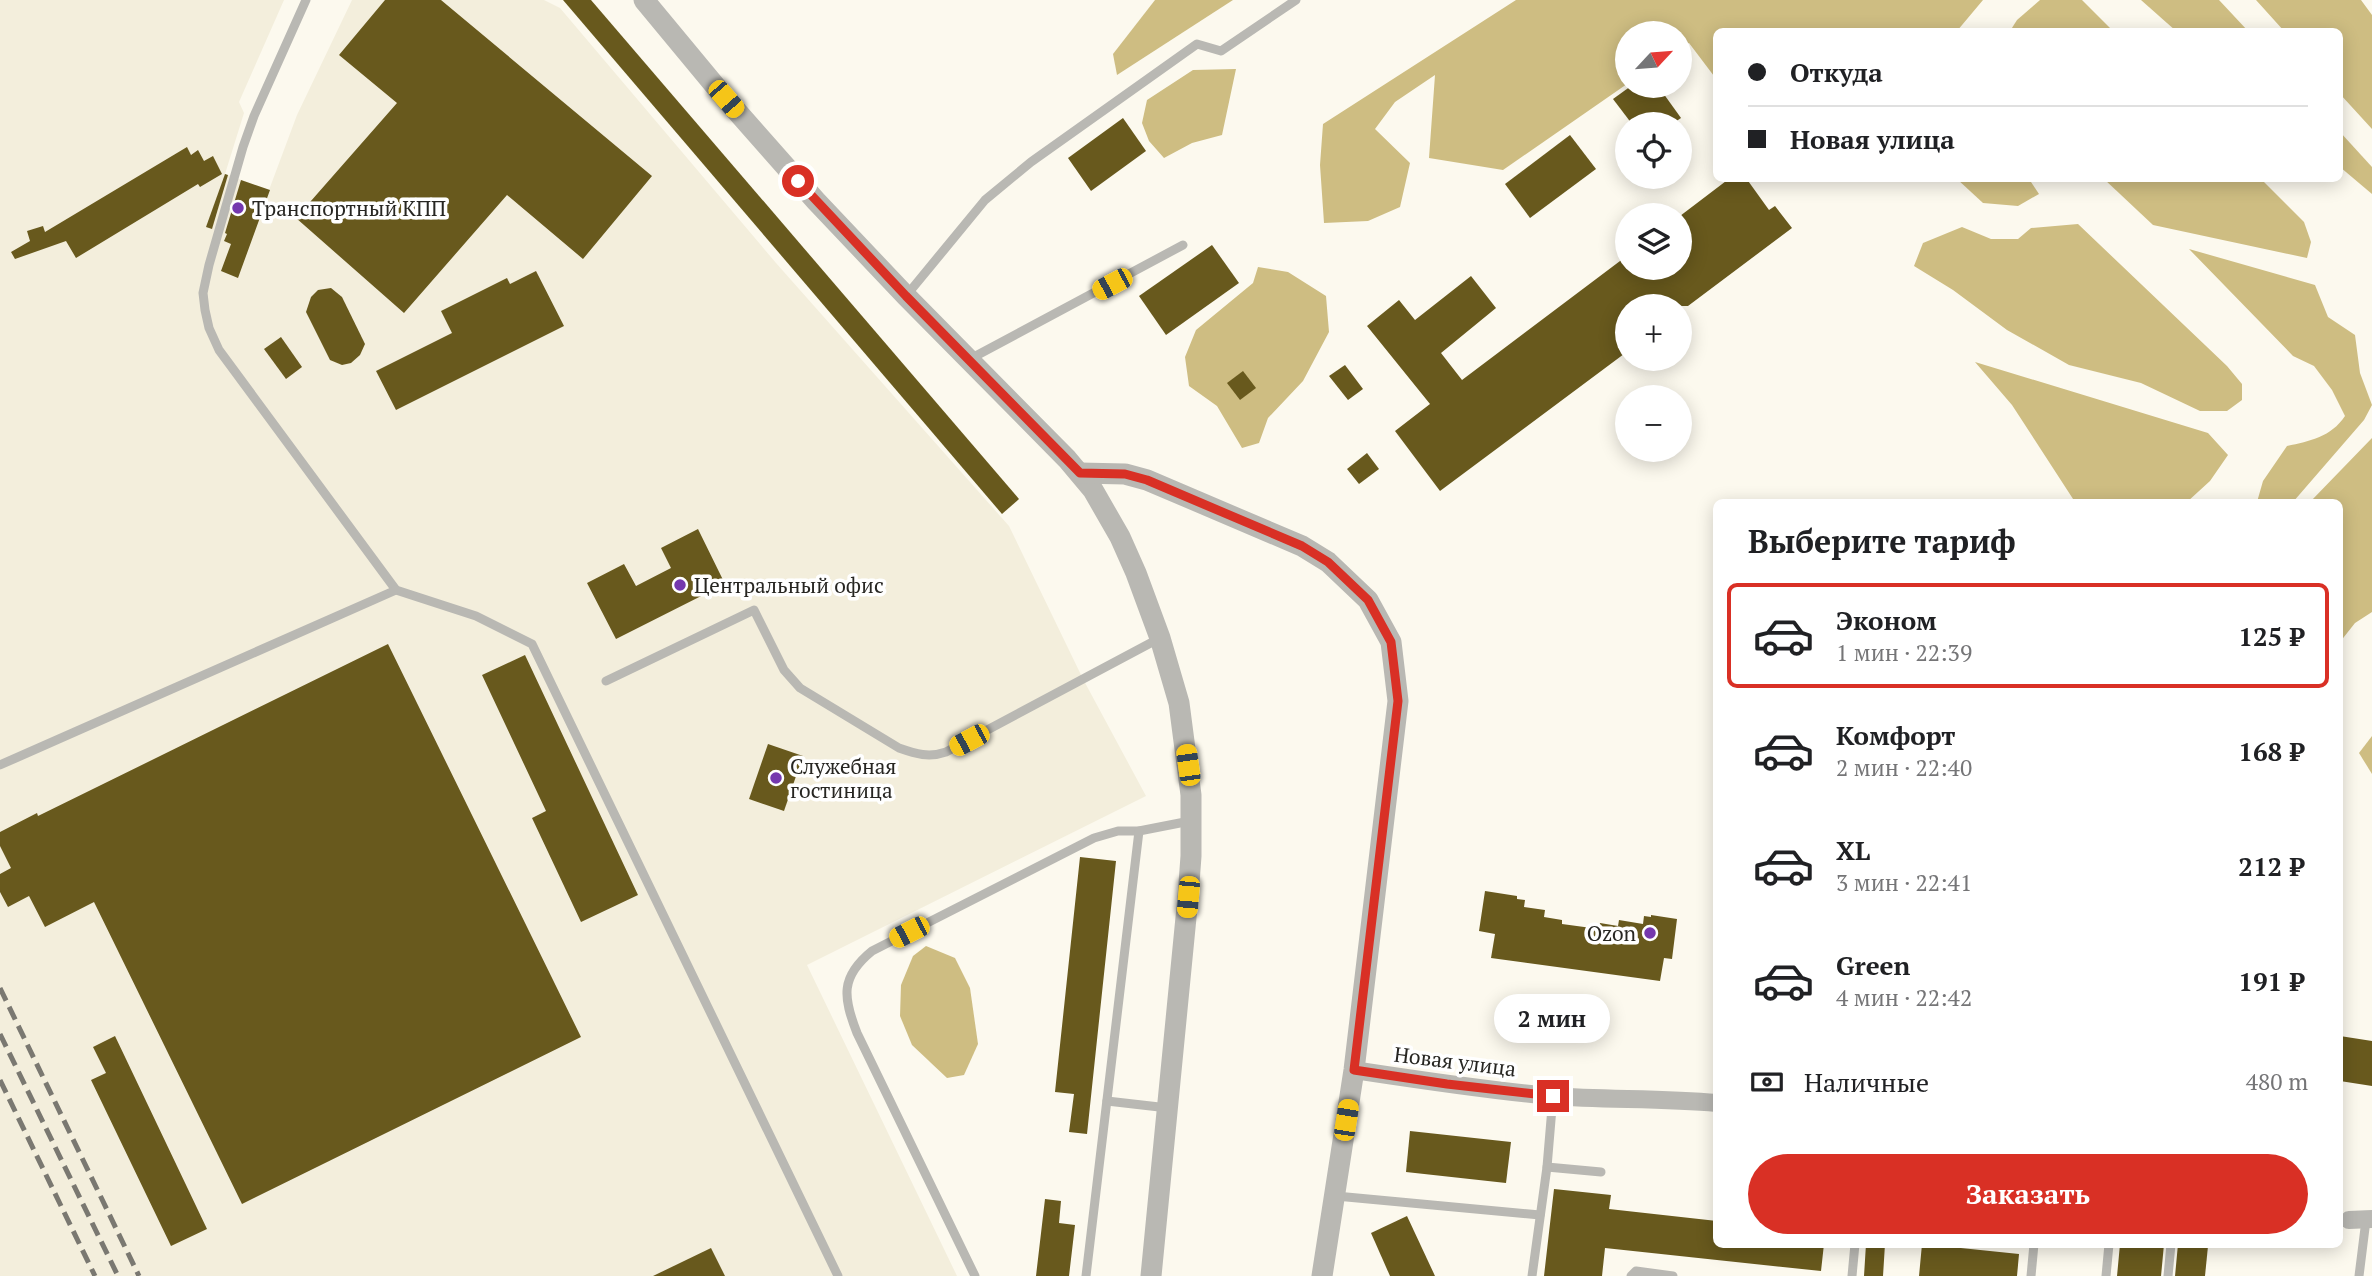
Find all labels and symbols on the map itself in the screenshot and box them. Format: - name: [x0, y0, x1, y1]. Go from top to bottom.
- north arrow: [1615, 21, 1692, 98]
- car: [705, 76, 748, 122]
- route start: [782, 165, 814, 197]
- place label: Транспортный КПП: [252, 194, 446, 222]
- marker: Транспортный КПП: [230, 200, 246, 216]
- car: [1089, 265, 1136, 303]
- place label: Центральный офис: [694, 571, 884, 599]
- marker: Центральный офис: [672, 577, 688, 593]
- car: [946, 721, 993, 759]
- car: [1175, 743, 1202, 787]
- place label: Служебная гостиница: [790, 752, 896, 804]
- marker: Служебная гостиница: [768, 770, 784, 786]
- car: [1176, 875, 1201, 919]
- car: [886, 913, 933, 951]
- place label: Ozon: [1587, 919, 1637, 947]
- marker: Ozon: [1642, 925, 1658, 941]
- callout: 2 мин: [1495, 995, 1611, 1044]
- street label: Новая улица: [1392, 1040, 1518, 1082]
- route end: [1537, 1080, 1569, 1112]
- car: [1333, 1098, 1360, 1142]

